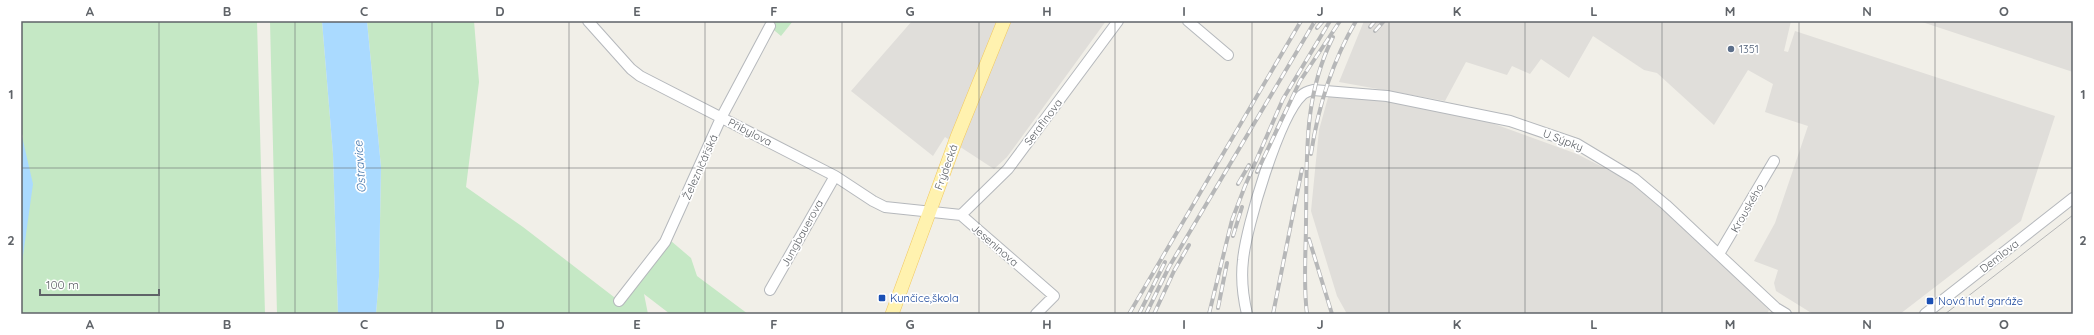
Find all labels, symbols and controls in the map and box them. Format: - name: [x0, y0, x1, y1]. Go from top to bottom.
- text: A: [86, 3, 95, 19]
- text: B: [223, 3, 231, 19]
- text: C: [360, 3, 368, 19]
- text: D: [495, 3, 505, 19]
- text: E: [633, 3, 641, 19]
- text: F: [770, 3, 778, 19]
- text: G: [905, 3, 915, 19]
- text: H: [1042, 3, 1052, 19]
- text: I: [1182, 3, 1186, 19]
- text: J: [1316, 3, 1324, 19]
- text: K: [1453, 3, 1462, 19]
- text: L: [1590, 3, 1598, 19]
- text: M: [1725, 3, 1735, 19]
- text: N: [1862, 3, 1872, 19]
- text: O: [1999, 3, 2009, 19]
- place label: 1351: [1739, 42, 1759, 56]
- marker: 1351: [1726, 44, 1736, 54]
- text: 1: [8, 86, 14, 102]
- text: 1: [2080, 86, 2086, 102]
- street label: Serafinova: [1021, 96, 1065, 148]
- street label: Přibylova: [726, 115, 774, 149]
- street label: U Sýpky: [1541, 126, 1585, 154]
- street label: Železničářská: [679, 132, 721, 202]
- water label: Ostravice: [350, 139, 369, 194]
- street label: Frýdecká: [931, 142, 961, 192]
- street label: Krouského: [1727, 181, 1767, 235]
- street label: Jungbauerova: [778, 197, 826, 269]
- street label: Jeseninova: [969, 221, 1021, 269]
- text: 2: [7, 232, 15, 248]
- text: 2: [2079, 232, 2087, 248]
- street label: Demlova: [1977, 236, 2021, 276]
- scale bar: [40, 271, 159, 297]
- text: 100 m: [46, 277, 79, 292]
- place label: Kunčice,škola: [890, 291, 959, 305]
- marker: Kunčice,škola: [877, 293, 887, 303]
- place label: Nová huť garáže: [1938, 294, 2023, 308]
- marker: Nová huť garáže: [1925, 296, 1935, 306]
- text: A: [86, 316, 95, 332]
- text: B: [223, 316, 231, 332]
- text: C: [360, 316, 368, 332]
- text: D: [495, 316, 505, 332]
- text: E: [633, 316, 641, 332]
- text: F: [770, 316, 778, 332]
- text: G: [905, 316, 915, 332]
- text: H: [1042, 316, 1052, 332]
- text: I: [1182, 316, 1186, 332]
- text: J: [1316, 316, 1324, 332]
- text: K: [1453, 316, 1462, 332]
- text: L: [1590, 316, 1598, 332]
- text: M: [1725, 316, 1735, 332]
- text: N: [1862, 316, 1872, 332]
- text: O: [1999, 316, 2009, 332]

